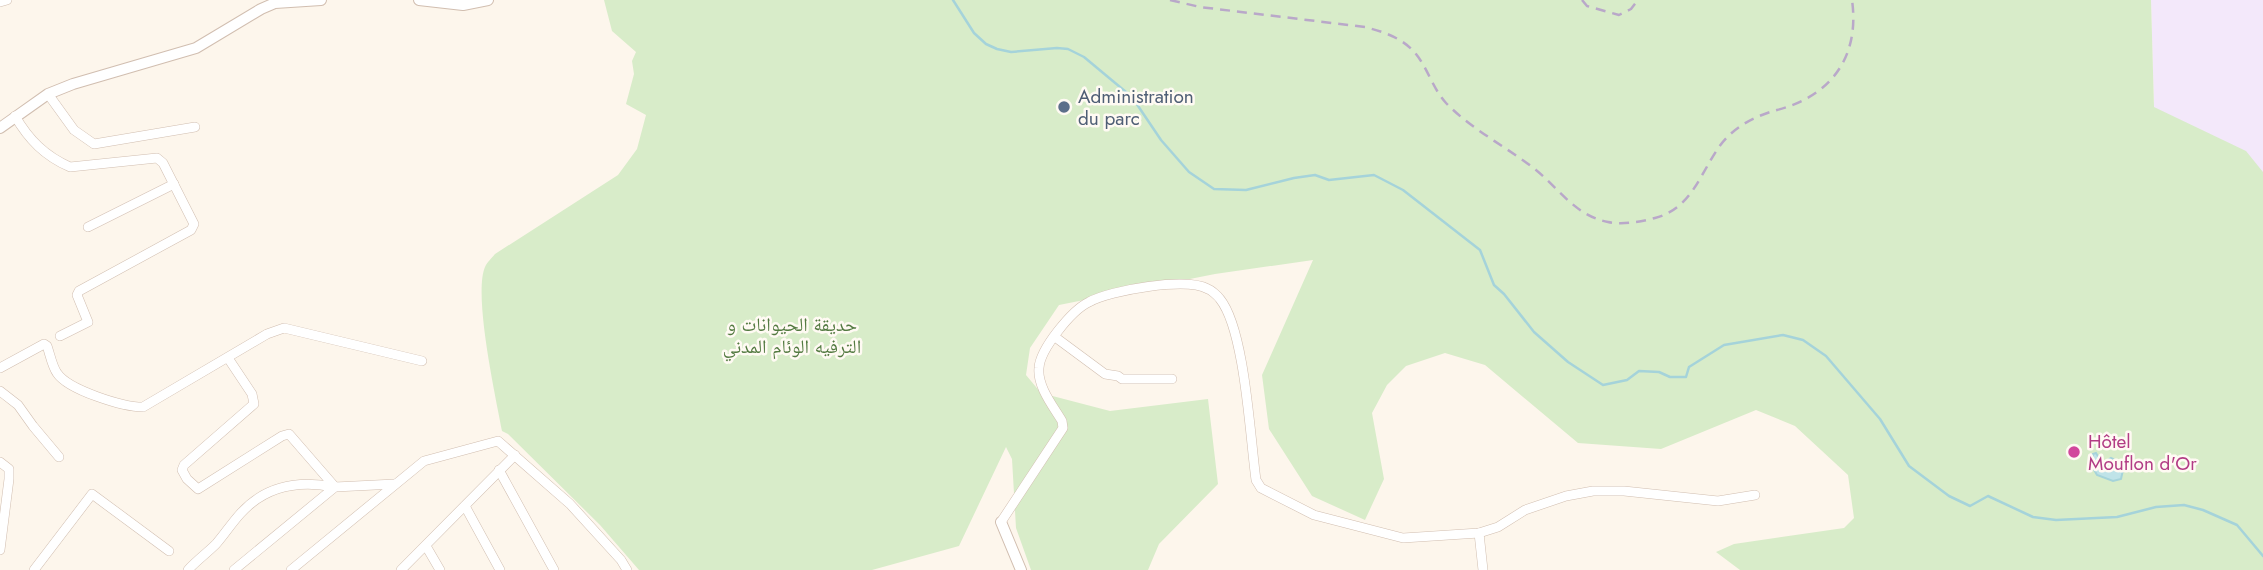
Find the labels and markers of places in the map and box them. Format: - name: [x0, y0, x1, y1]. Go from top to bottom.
- place label: Administration du parc: [1078, 83, 1194, 132]
- marker: Administration du parc: [1056, 99, 1072, 115]
- place label: Hôtel Mouflon d'Or: [2088, 428, 2197, 477]
- marker: Hôtel Mouflon d'Or: [2066, 444, 2082, 460]

